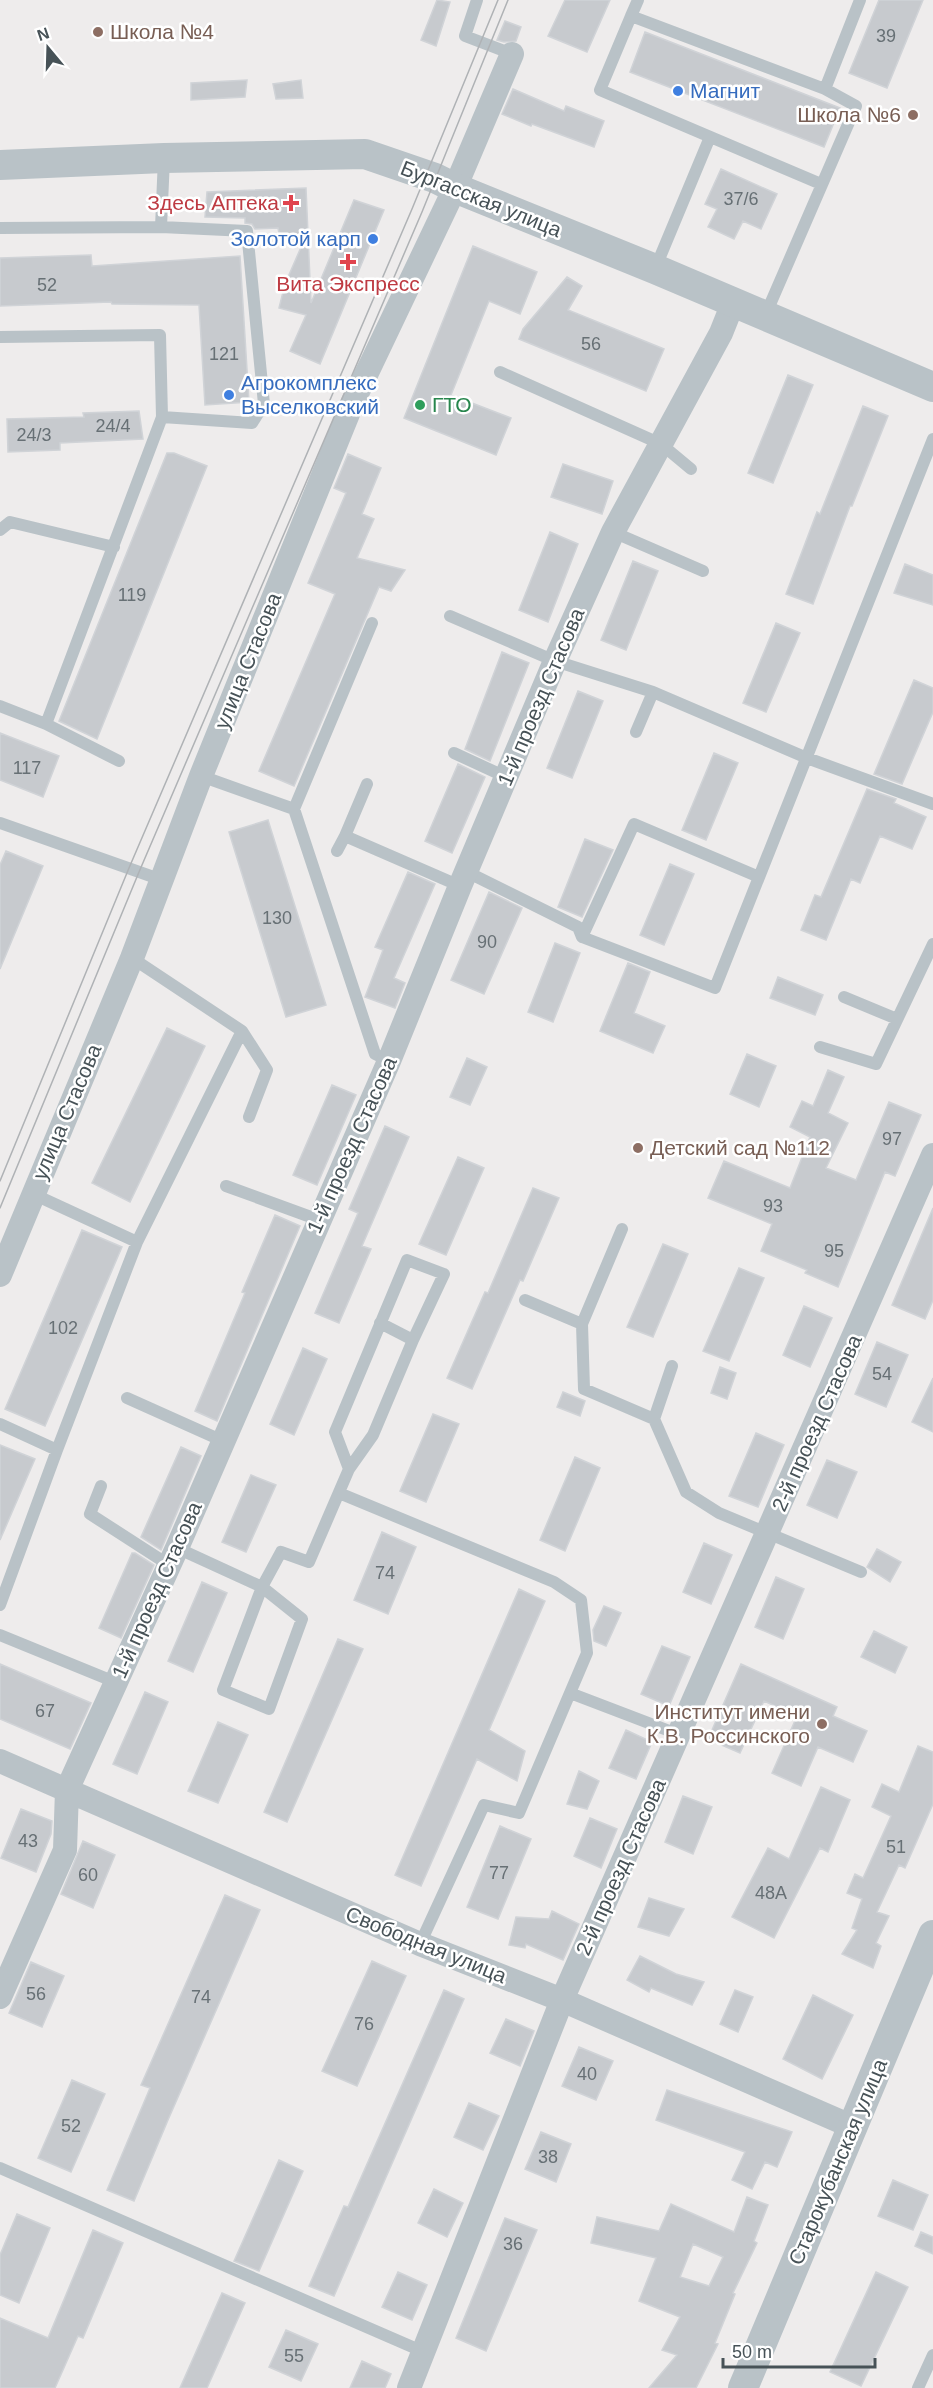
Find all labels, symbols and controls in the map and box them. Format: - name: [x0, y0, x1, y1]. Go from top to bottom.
- north arrow: [18, 18, 78, 78]
- place label: Школа №4: [110, 20, 214, 43]
- text: N: [35, 24, 52, 44]
- marker: Школа №4: [91, 25, 105, 39]
- house number: 39: [876, 26, 896, 46]
- place label: Магнит: [690, 79, 760, 102]
- marker: Магнит: [671, 84, 685, 98]
- place label: Школа №6: [797, 103, 901, 126]
- marker: Школа №6: [906, 108, 920, 122]
- street label: Бургасская улица: [397, 156, 565, 241]
- house number: 37/6: [723, 189, 759, 209]
- place label: Здесь Аптека: [147, 191, 279, 214]
- marker: Здесь Аптека: [284, 196, 298, 210]
- place label: Золотой карп: [230, 227, 361, 250]
- marker: Золотой карп: [366, 232, 380, 246]
- marker: Вита Экспресс: [341, 255, 355, 269]
- place label: Вита Экспресс: [276, 272, 420, 295]
- house number: 52: [37, 275, 57, 295]
- house number: 56: [581, 334, 601, 354]
- house number: 121: [209, 344, 239, 364]
- place label: Агрокомплекс Выселковский: [241, 371, 379, 418]
- marker: Агрокомплекс Выселковский: [222, 388, 236, 402]
- place label: ГТО: [432, 393, 472, 416]
- marker: ГТО: [413, 398, 427, 412]
- house number: 24/4: [95, 416, 131, 436]
- house number: 24/3: [16, 425, 52, 445]
- house number: 119: [118, 585, 146, 605]
- street label: улица Стасова: [210, 589, 285, 732]
- street label: 1-й проезд Стасова: [493, 604, 589, 789]
- house number: 117: [13, 758, 41, 778]
- house number: 130: [262, 908, 292, 928]
- house number: 90: [477, 932, 497, 952]
- street label: улица Стасова: [28, 1040, 106, 1183]
- street label: 1-й проезд Стасова: [302, 1053, 401, 1237]
- house number: 97: [882, 1129, 902, 1149]
- place label: Детский сад №112: [650, 1136, 830, 1159]
- marker: Детский сад №112: [631, 1141, 645, 1155]
- house number: 93: [763, 1196, 783, 1216]
- house number: 95: [824, 1241, 844, 1261]
- house number: 102: [48, 1318, 78, 1338]
- street label: 2-й проезд Стасова: [767, 1331, 866, 1515]
- house number: 54: [872, 1364, 892, 1384]
- street label: 1-й проезд Стасова: [107, 1498, 206, 1682]
- house number: 74: [375, 1563, 395, 1583]
- place label: Институт имени К.В. Россинского: [647, 1700, 810, 1747]
- house number: 67: [35, 1701, 55, 1721]
- marker: Институт имени К.В. Россинского: [815, 1717, 829, 1731]
- street label: 2-й проезд Стасова: [571, 1775, 670, 1959]
- house number: 43: [18, 1831, 38, 1851]
- house number: 51: [886, 1837, 906, 1857]
- house number: 77: [489, 1863, 509, 1883]
- house number: 60: [78, 1865, 98, 1885]
- house number: 48А: [755, 1883, 787, 1903]
- street label: Свободная улица: [342, 1902, 510, 1987]
- house number: 56: [26, 1984, 46, 2004]
- house number: 74: [191, 1987, 211, 2007]
- house number: 76: [354, 2014, 374, 2034]
- street label: Старокубанская улица: [784, 2055, 891, 2268]
- house number: 40: [577, 2064, 597, 2084]
- house number: 52: [61, 2116, 81, 2136]
- house number: 38: [538, 2147, 558, 2167]
- house number: 36: [503, 2234, 523, 2254]
- scale bar: [723, 2331, 874, 2369]
- text: 50 m: [732, 2342, 772, 2362]
- house number: 55: [284, 2346, 304, 2366]

